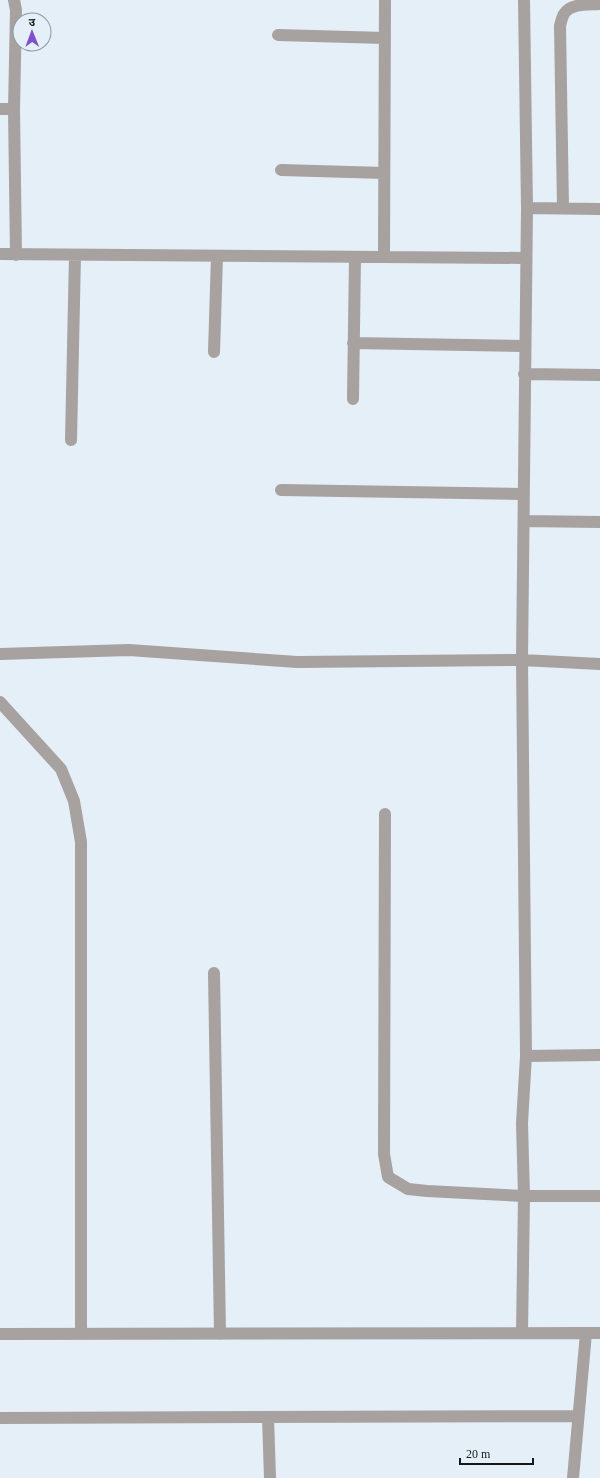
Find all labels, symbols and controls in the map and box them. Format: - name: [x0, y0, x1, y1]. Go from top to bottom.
- north arrow: [12, 12, 52, 52]
- text: उ: [29, 16, 36, 28]
- scale bar: [460, 1440, 533, 1466]
- text: 20 m: [466, 1447, 491, 1461]

